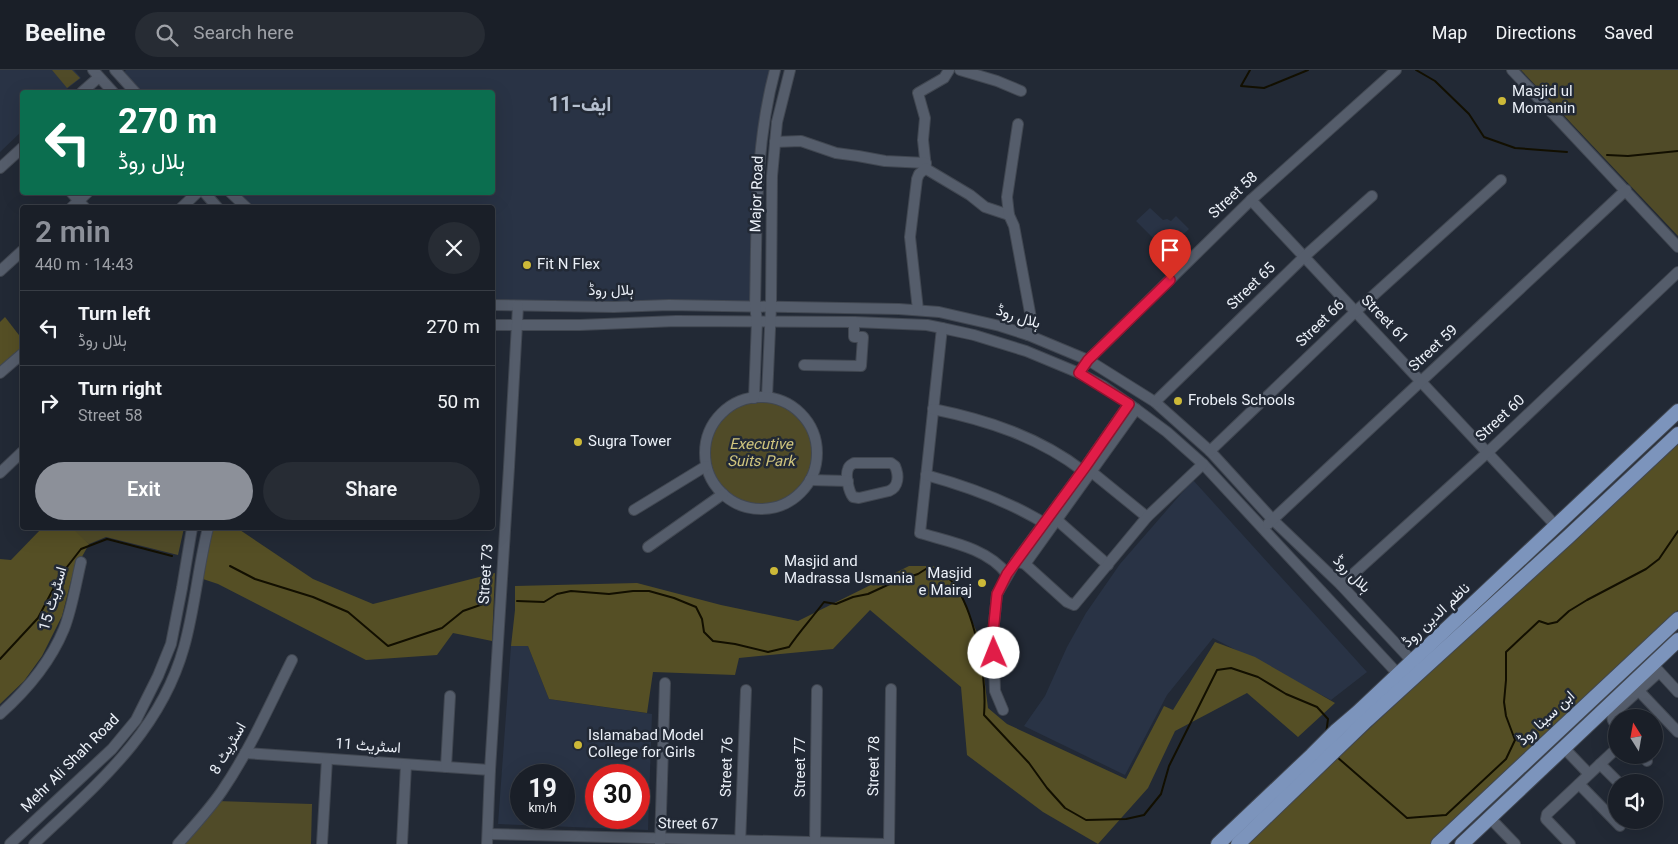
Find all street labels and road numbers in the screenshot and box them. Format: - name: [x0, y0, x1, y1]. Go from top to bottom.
- street label: Major Road: [745, 155, 771, 233]
- street label: Street 58: [1204, 167, 1264, 225]
- street label: Street 65: [1222, 258, 1282, 316]
- street label: ہلال روڈ: [588, 280, 634, 303]
- street label: Street 61: [1355, 290, 1413, 350]
- street label: Street 66: [1291, 295, 1351, 353]
- street label: ہلال روڈ: [993, 300, 1043, 336]
- street label: Street 59: [1404, 320, 1464, 378]
- street label: Street 60: [1471, 390, 1531, 448]
- street label: Street 73: [473, 543, 501, 605]
- street label: ہلال روڈ: [1327, 551, 1375, 599]
- street label: اسٹریٹ 15: [34, 564, 74, 634]
- street label: ناظم الدین روڈ: [1398, 578, 1476, 654]
- street label: ابن سینا روڈ: [1513, 686, 1581, 752]
- street label: Mehr Ali Shah Road: [16, 709, 126, 819]
- street label: اسٹریٹ 8: [205, 718, 253, 780]
- street label: اسٹریٹ 11: [334, 733, 402, 761]
- street label: Street 76: [715, 736, 741, 798]
- street label: Street 78: [863, 736, 887, 796]
- street label: Street 77: [790, 737, 813, 797]
- street label: Street 67: [658, 813, 718, 837]

